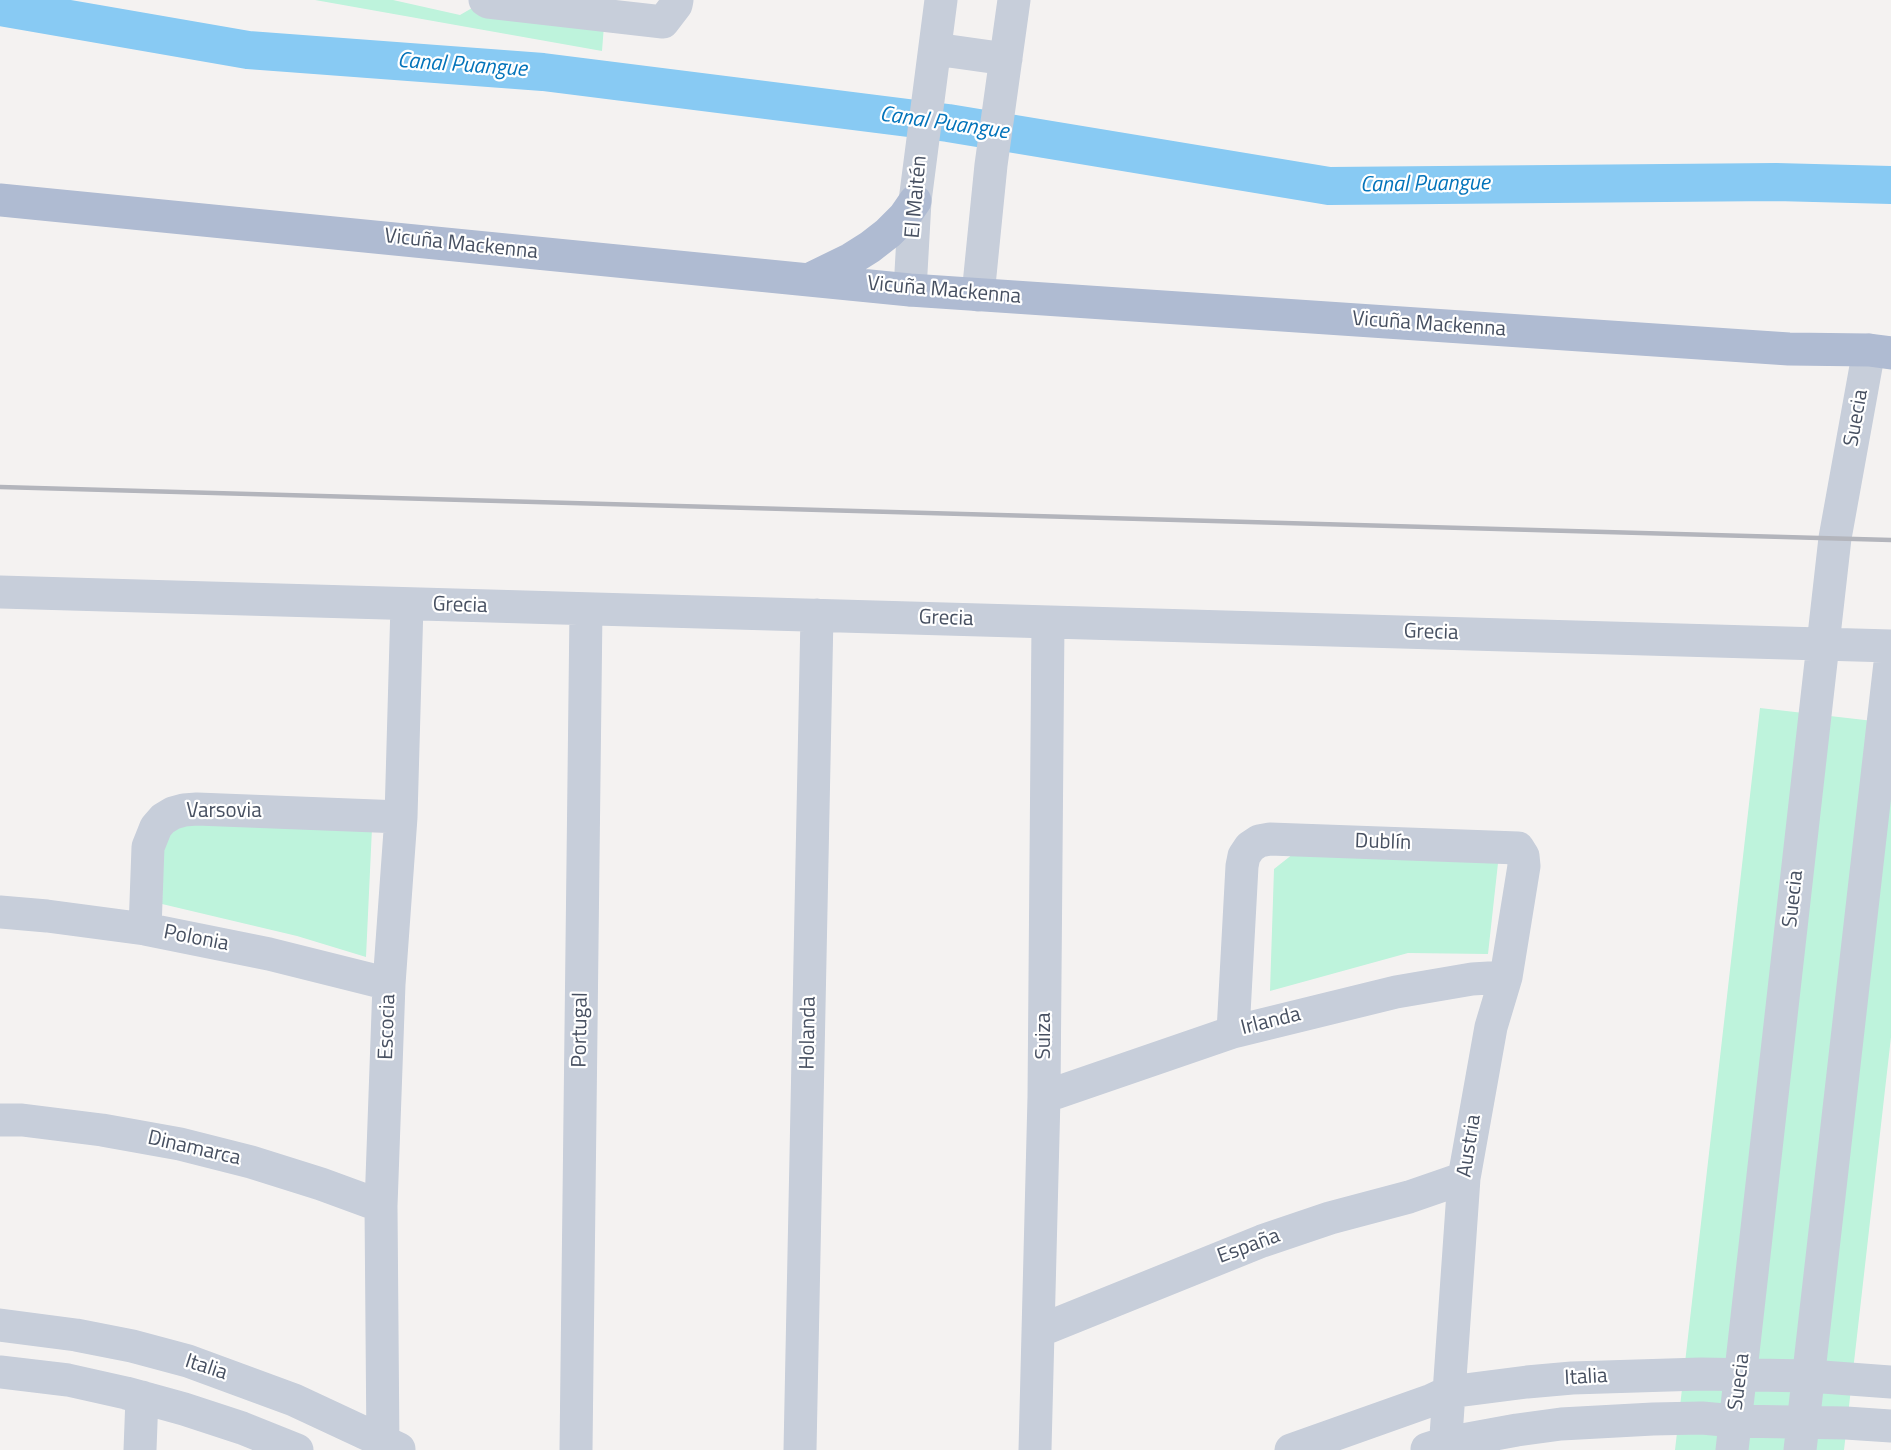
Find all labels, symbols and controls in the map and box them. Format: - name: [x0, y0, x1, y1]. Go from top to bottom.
- water label: Canal Puangue: [396, 48, 528, 84]
- water label: Canal Puangue: [878, 102, 1010, 146]
- street label: El Maitén: [901, 155, 933, 239]
- water label: Canal Puangue: [1360, 171, 1490, 199]
- street label: Vicuña Mackenna: [383, 224, 539, 266]
- street label: Vicuña Mackenna: [866, 272, 1022, 310]
- street label: Vicuña Mackenna: [1351, 307, 1507, 343]
- street label: Suecia: [1840, 388, 1874, 448]
- street label: Grecia: [432, 592, 488, 620]
- street label: Grecia: [918, 605, 974, 633]
- street label: Grecia: [1403, 619, 1459, 647]
- street label: Varsovia: [186, 799, 262, 825]
- street label: Dublín: [1354, 829, 1412, 857]
- street label: Suecia: [1778, 869, 1810, 929]
- street label: Polonia: [161, 920, 231, 958]
- street label: Portugal: [568, 992, 594, 1068]
- street label: Escocia: [374, 994, 402, 1060]
- street label: Holanda: [796, 996, 822, 1070]
- street label: Irlanda: [1238, 1002, 1304, 1042]
- street label: Suiza: [1032, 1012, 1058, 1060]
- street label: Austria: [1453, 1113, 1487, 1179]
- street label: Dinamarca: [145, 1126, 243, 1172]
- street label: España: [1214, 1224, 1284, 1270]
- street label: Italia: [182, 1349, 230, 1387]
- street label: Suecia: [1724, 1352, 1756, 1412]
- street label: Italia: [1564, 1364, 1608, 1392]

